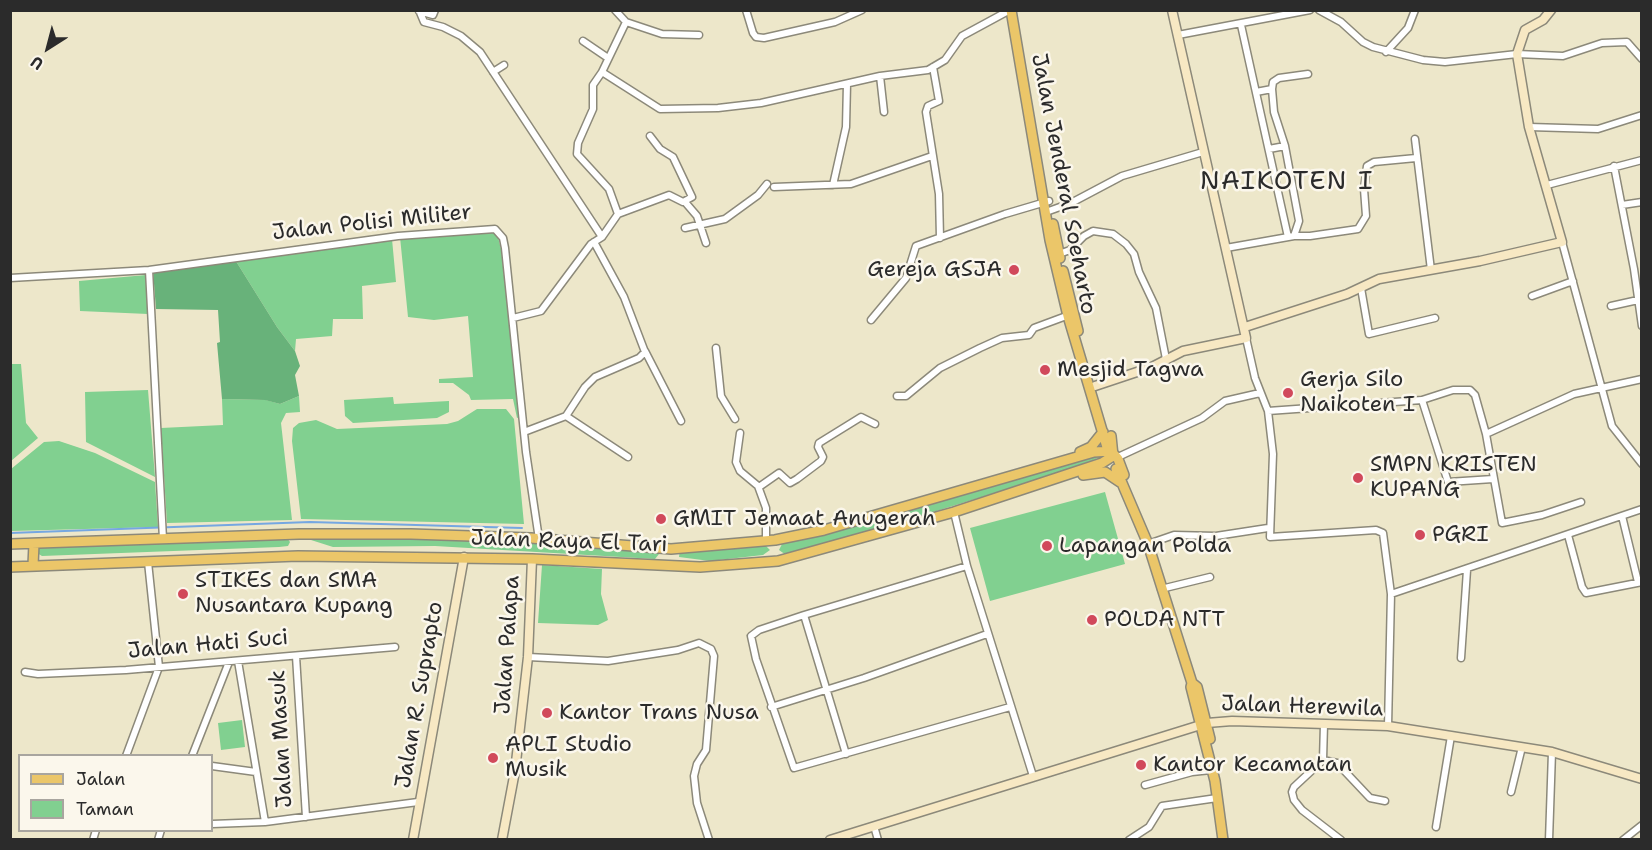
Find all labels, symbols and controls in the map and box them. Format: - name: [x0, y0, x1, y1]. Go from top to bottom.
- north arrow: [18, 18, 78, 78]
- text: U: [27, 51, 48, 75]
- street label: Jalan Jenderal Soeharto: [1025, 51, 1101, 317]
- district label: NAIKOTEN I: [1200, 166, 1374, 198]
- street label: Jalan Polisi Militer: [271, 199, 473, 247]
- place label: Gereja GSJA: [867, 257, 1002, 283]
- marker: Gereja GSJA: [1007, 263, 1021, 277]
- place label: Mesjid Tagwa: [1057, 357, 1204, 383]
- marker: Mesjid Tagwa: [1038, 363, 1052, 377]
- place label: Gerja Silo Naikoten I: [1300, 367, 1415, 418]
- marker: Gerja Silo Naikoten I: [1281, 386, 1295, 400]
- place label: SMPN KRISTEN KUPANG: [1370, 452, 1537, 504]
- marker: SMPN KRISTEN KUPANG: [1351, 471, 1365, 485]
- place label: GMIT Jemaat Anugerah: [673, 506, 936, 532]
- marker: GMIT Jemaat Anugerah: [654, 512, 668, 526]
- place label: PGRI: [1432, 522, 1489, 548]
- street label: Jalan Raya El Tari: [470, 525, 668, 559]
- marker: PGRI: [1413, 528, 1427, 542]
- place label: Lapangan Polda: [1059, 533, 1231, 559]
- marker: Lapangan Polda: [1040, 539, 1054, 553]
- place label: STIKES dan SMA Nusantara Kupang: [195, 568, 393, 620]
- street label: Jalan Palapa: [490, 575, 526, 715]
- marker: STIKES dan SMA Nusantara Kupang: [176, 587, 190, 601]
- street label: Jalan R. Suprapto: [391, 600, 449, 790]
- place label: POLDA NTT: [1104, 607, 1225, 633]
- marker: POLDA NTT: [1085, 613, 1099, 627]
- street label: Jalan Hati Suci: [127, 625, 289, 665]
- street label: Jalan Masuk: [265, 669, 299, 809]
- street label: Jalan Herewila: [1220, 691, 1384, 723]
- place label: Kantor Trans Nusa: [559, 700, 759, 726]
- marker: Kantor Trans Nusa: [540, 706, 554, 720]
- place label: APLI Studio Musik: [505, 732, 632, 784]
- marker: APLI Studio Musik: [486, 751, 500, 765]
- place label: Kantor Kecamatan: [1153, 752, 1352, 778]
- legend: [18, 754, 213, 832]
- marker: Kantor Kecamatan: [1134, 758, 1148, 772]
- text: Jalan: [76, 767, 125, 791]
- text: Taman: [76, 797, 134, 821]

